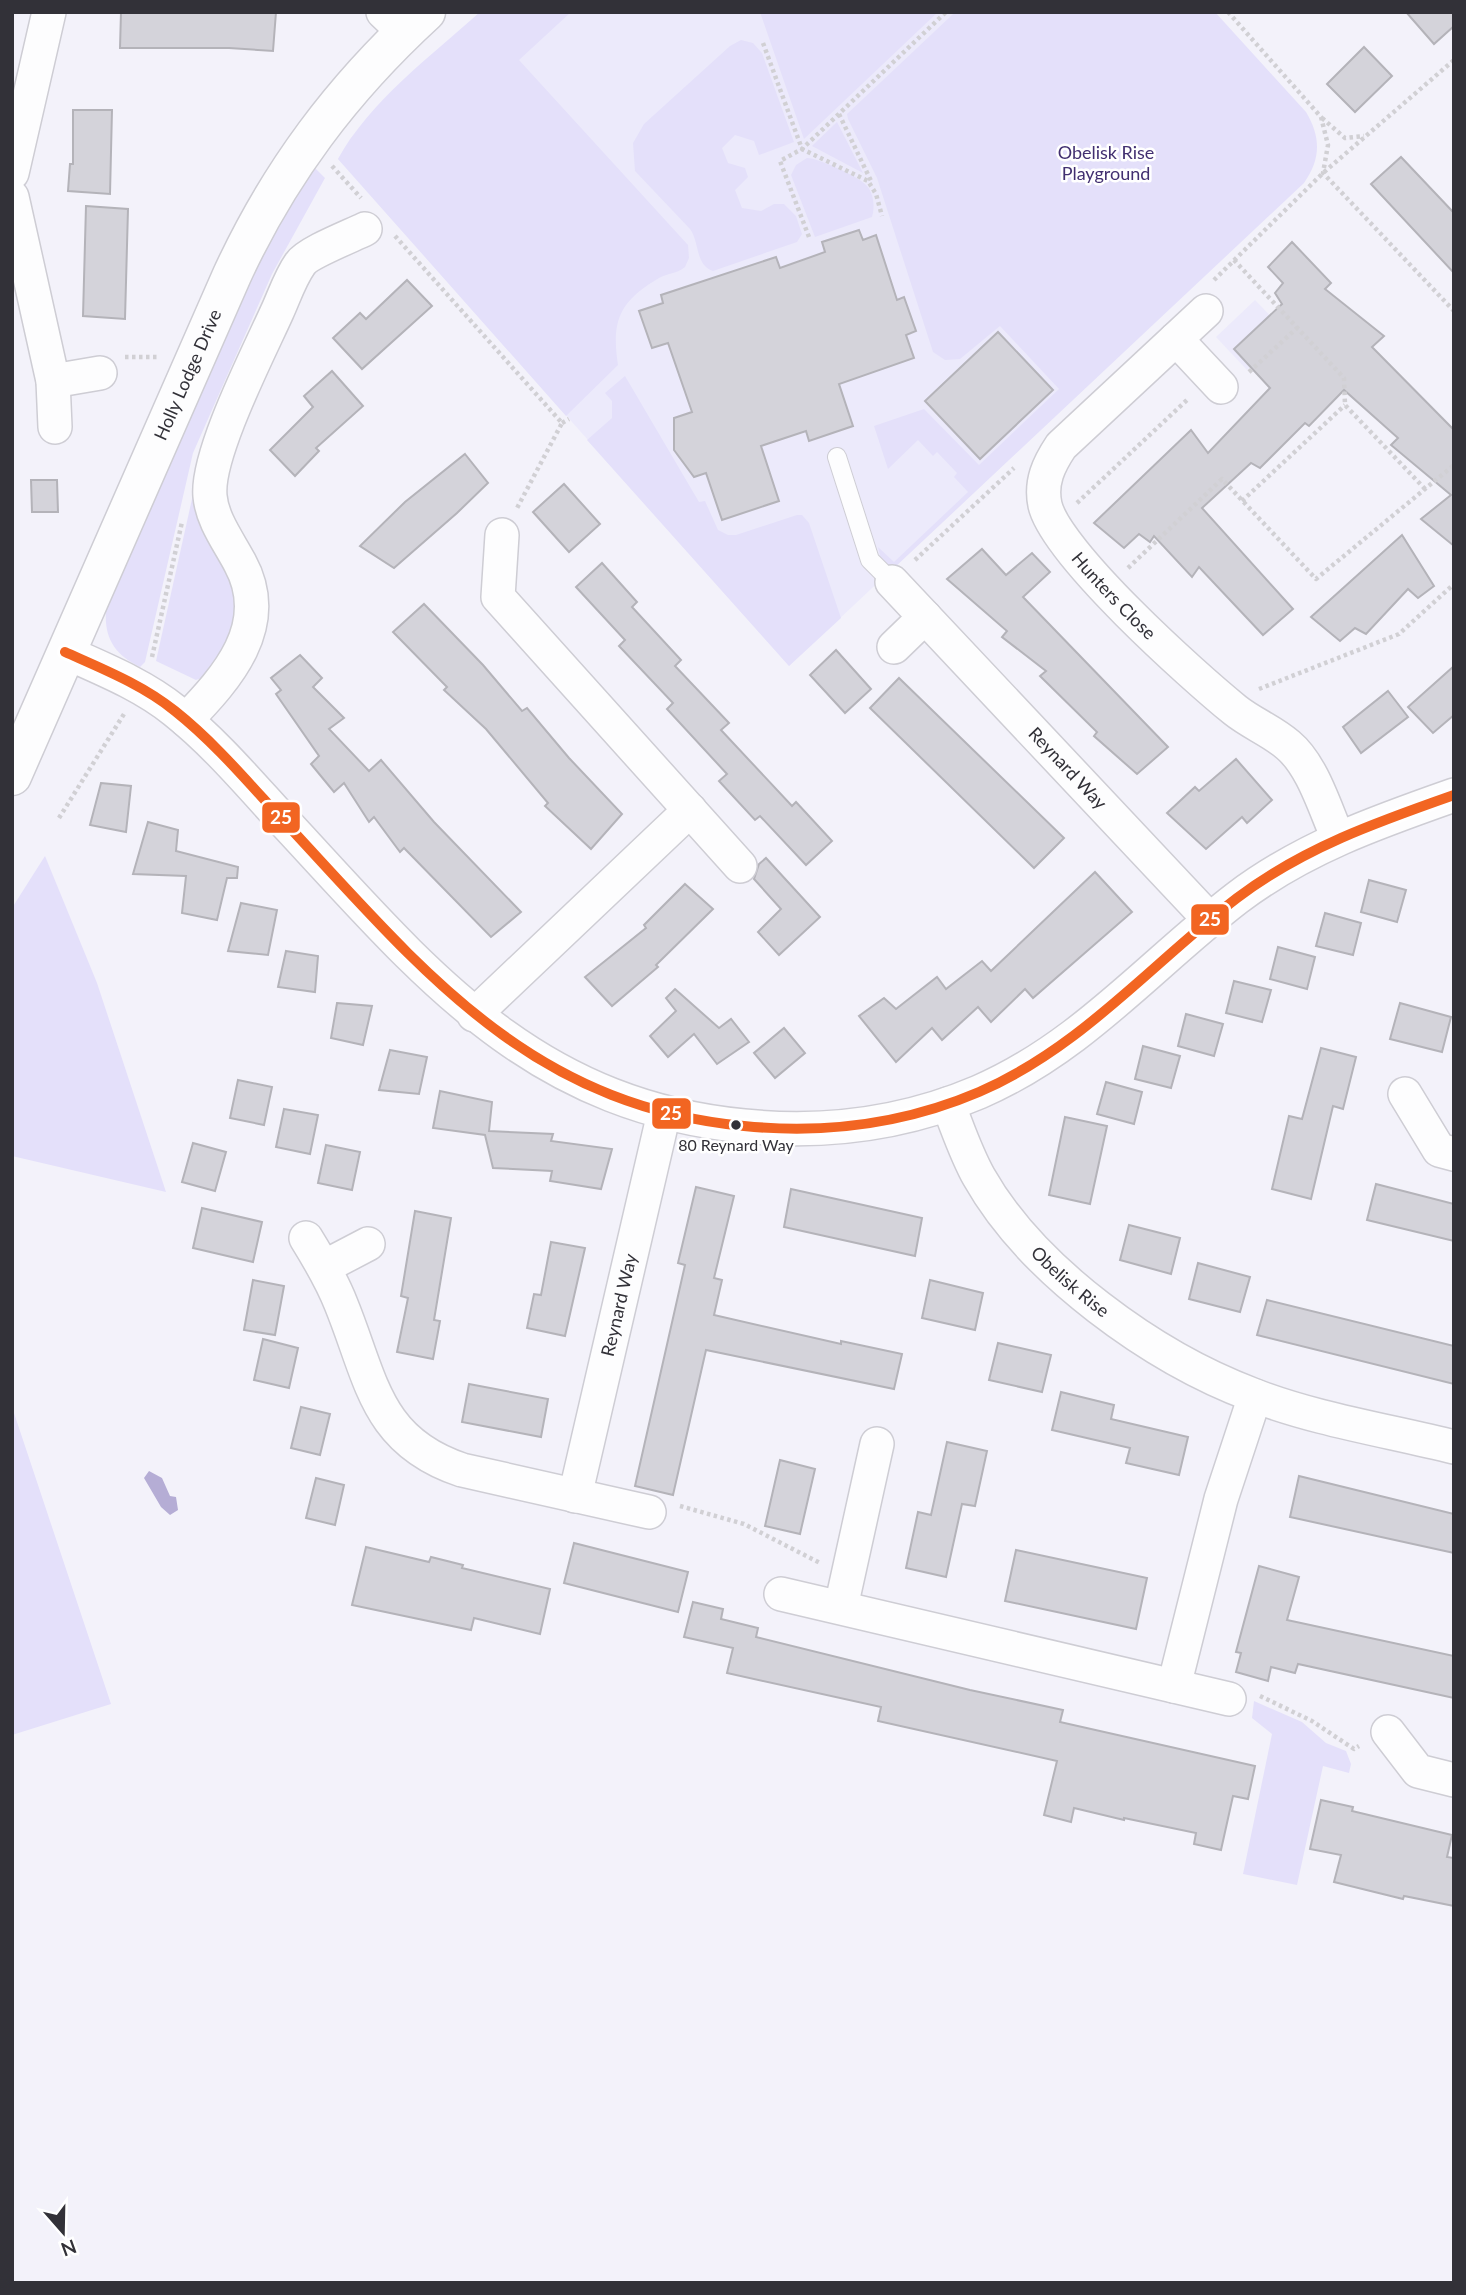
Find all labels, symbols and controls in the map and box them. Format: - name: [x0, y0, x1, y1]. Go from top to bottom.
- park label: Obelisk Rise Playground: [1058, 141, 1154, 184]
- street label: Holly Lodge Drive: [149, 306, 226, 443]
- street label: Hunters Close: [1068, 547, 1161, 644]
- street label: Reynard Way: [1024, 722, 1112, 814]
- line badge: 25: [261, 801, 301, 834]
- text: 25: [270, 805, 292, 828]
- line badge: 25: [1190, 903, 1230, 936]
- text: 25: [1199, 907, 1221, 930]
- line badge: 25: [651, 1097, 692, 1130]
- text: 25: [660, 1101, 682, 1124]
- marker: 80 Reynard Way: [729, 1118, 743, 1132]
- place label: 80 Reynard Way: [678, 1135, 795, 1154]
- street label: Obelisk Rise: [1027, 1241, 1114, 1321]
- street label: Reynard Way: [596, 1251, 641, 1358]
- north arrow: [28, 2197, 98, 2267]
- text: N: [58, 2235, 80, 2262]

